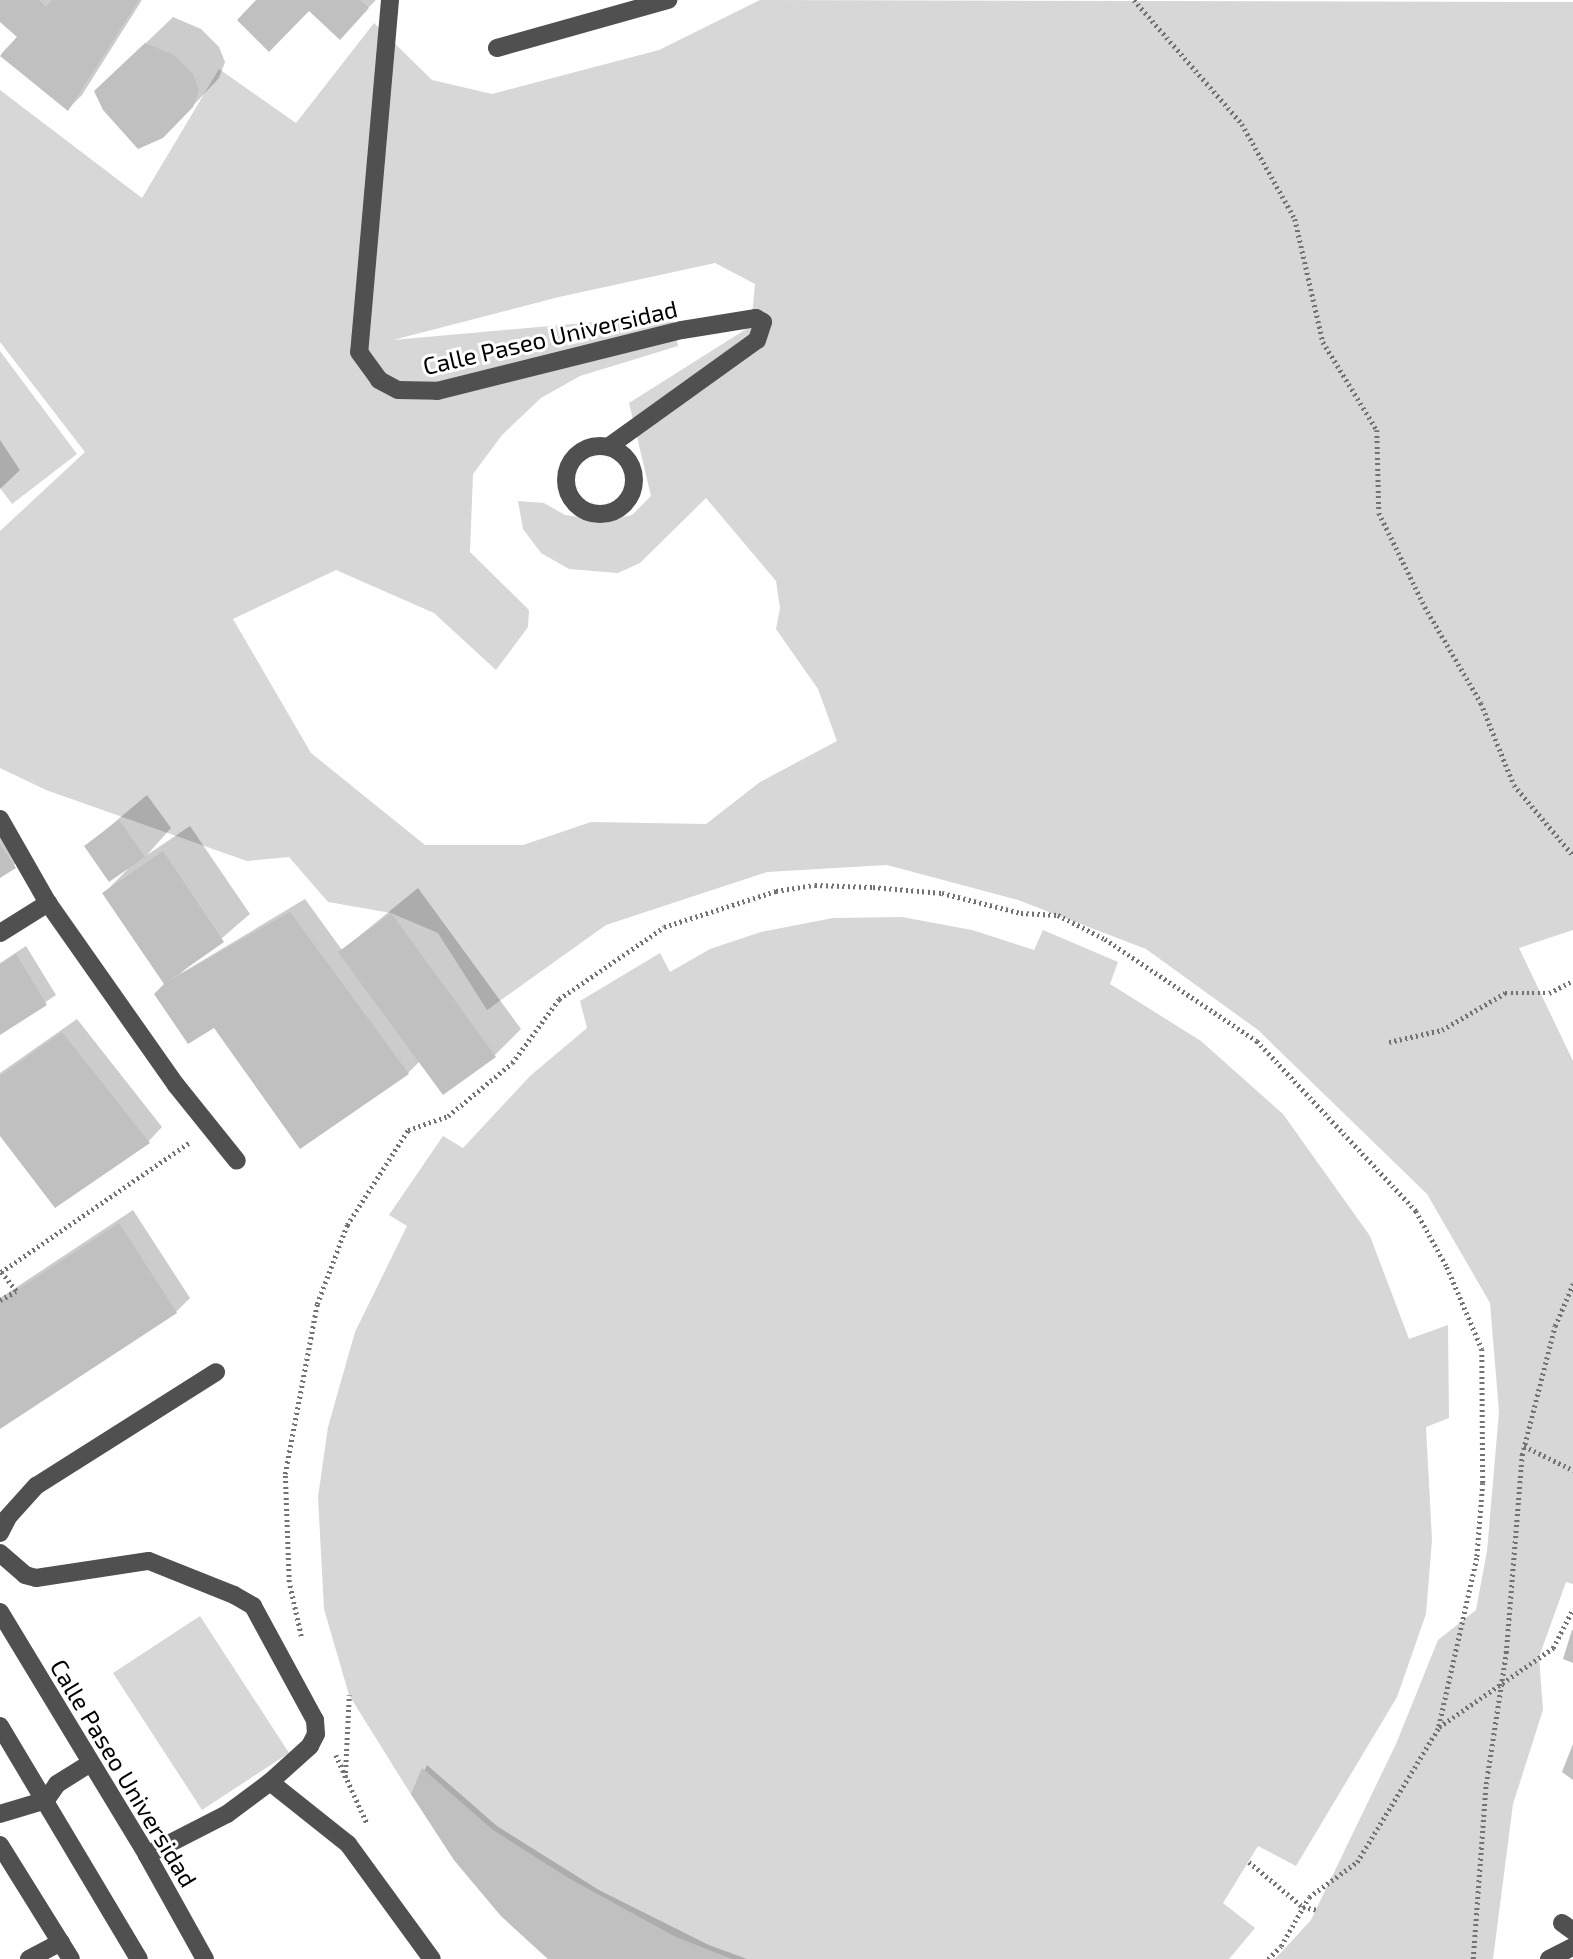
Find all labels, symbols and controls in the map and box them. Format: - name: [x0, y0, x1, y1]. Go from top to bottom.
- street label: Calle Paseo Universidad: [420, 294, 680, 380]
- street label: Calle Paseo Universidad: [45, 1654, 203, 1892]

